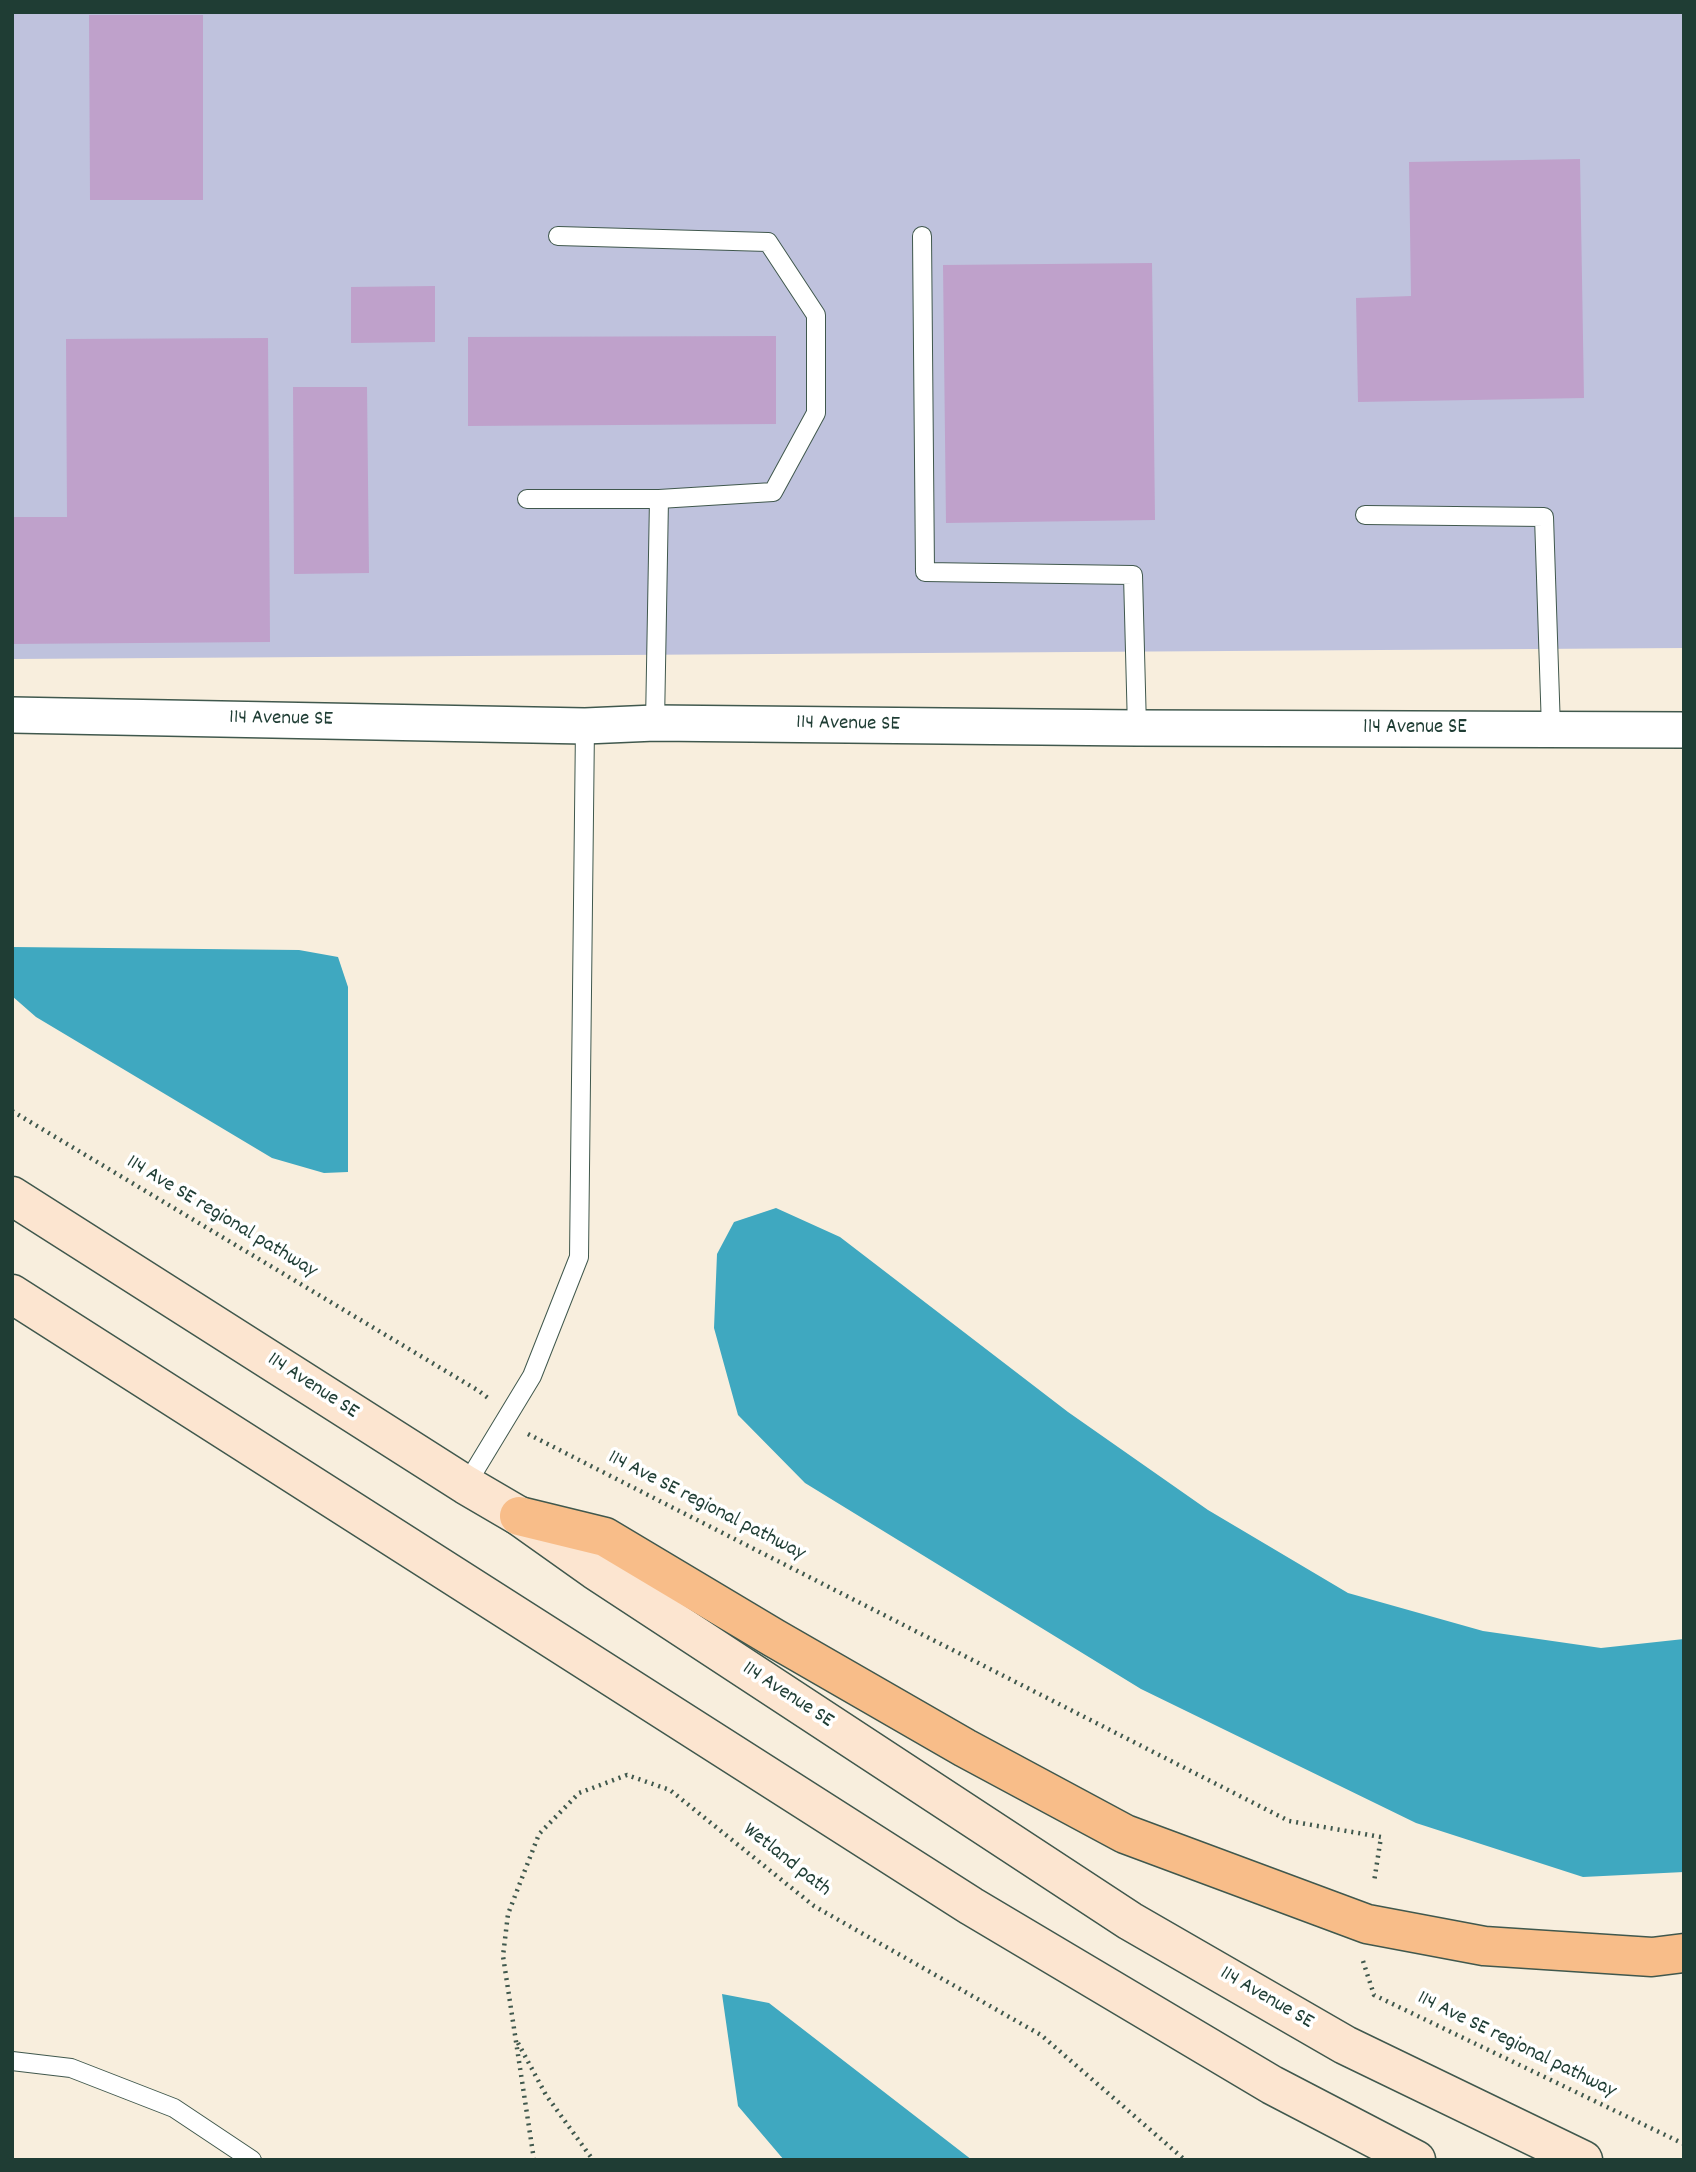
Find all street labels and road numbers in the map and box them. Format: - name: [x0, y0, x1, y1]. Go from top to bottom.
- street label: 114 Avenue SE: [229, 706, 333, 734]
- street label: 114 Avenue SE: [796, 711, 900, 739]
- street label: 114 Avenue SE: [1363, 716, 1467, 742]
- street label: 114 Ave SE regional pathway: [121, 1151, 321, 1285]
- street label: 114 Avenue SE: [262, 1348, 362, 1426]
- street label: 114 Ave SE regional pathway: [603, 1446, 809, 1568]
- street label: 114 Avenue SE: [737, 1657, 837, 1735]
- street label: Wetland path: [737, 1819, 835, 1903]
- street label: 114 Avenue SE: [1215, 1962, 1317, 2036]
- street label: 114 Ave SE regional pathway: [1412, 1987, 1620, 2105]

